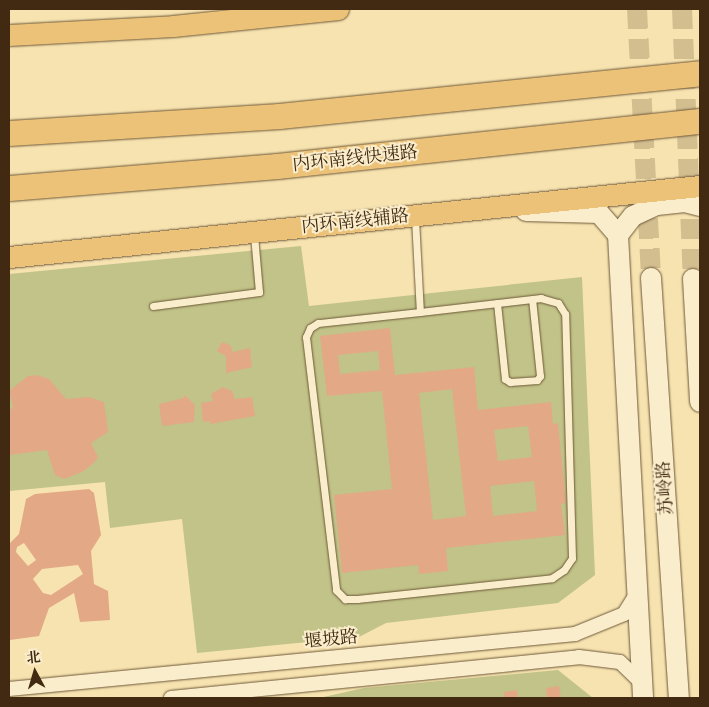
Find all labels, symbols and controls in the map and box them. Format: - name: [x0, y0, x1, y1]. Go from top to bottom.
- street label: 内环南线快速路: [291, 141, 419, 175]
- street label: 内环南线辅路: [300, 205, 410, 237]
- street label: 苏岭路: [652, 460, 678, 516]
- street label: 堰坡路: [303, 625, 359, 653]
- north arrow: [10, 647, 60, 697]
- text: 北: [26, 647, 41, 667]

